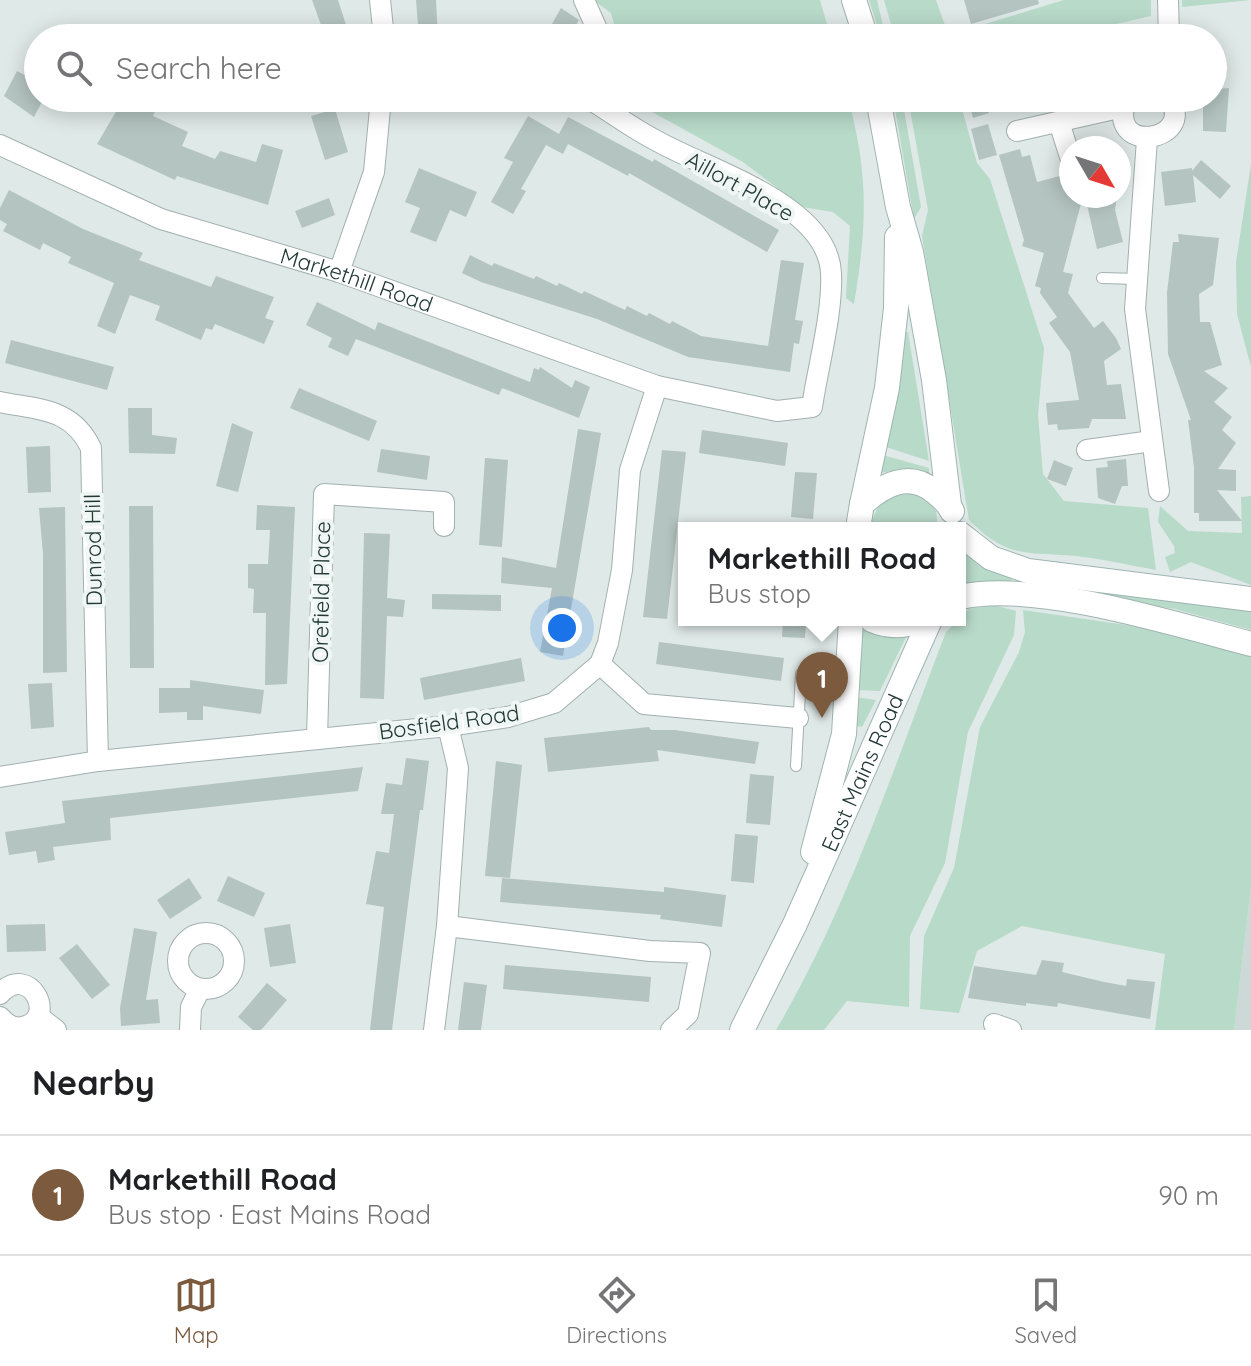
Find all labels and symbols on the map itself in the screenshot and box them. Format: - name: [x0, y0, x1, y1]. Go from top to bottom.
- north arrow: [1059, 136, 1131, 208]
- street label: Aillort Place: [681, 145, 799, 227]
- street label: Markethill Road: [277, 241, 437, 318]
- street label: Dunrod Hill: [78, 494, 108, 606]
- street label: Orefield Place: [306, 521, 336, 663]
- your location: [542, 608, 582, 648]
- pin: 1: [796, 652, 848, 718]
- street label: East Mains Road: [815, 690, 909, 856]
- street label: Bosfield Road: [377, 698, 521, 746]

